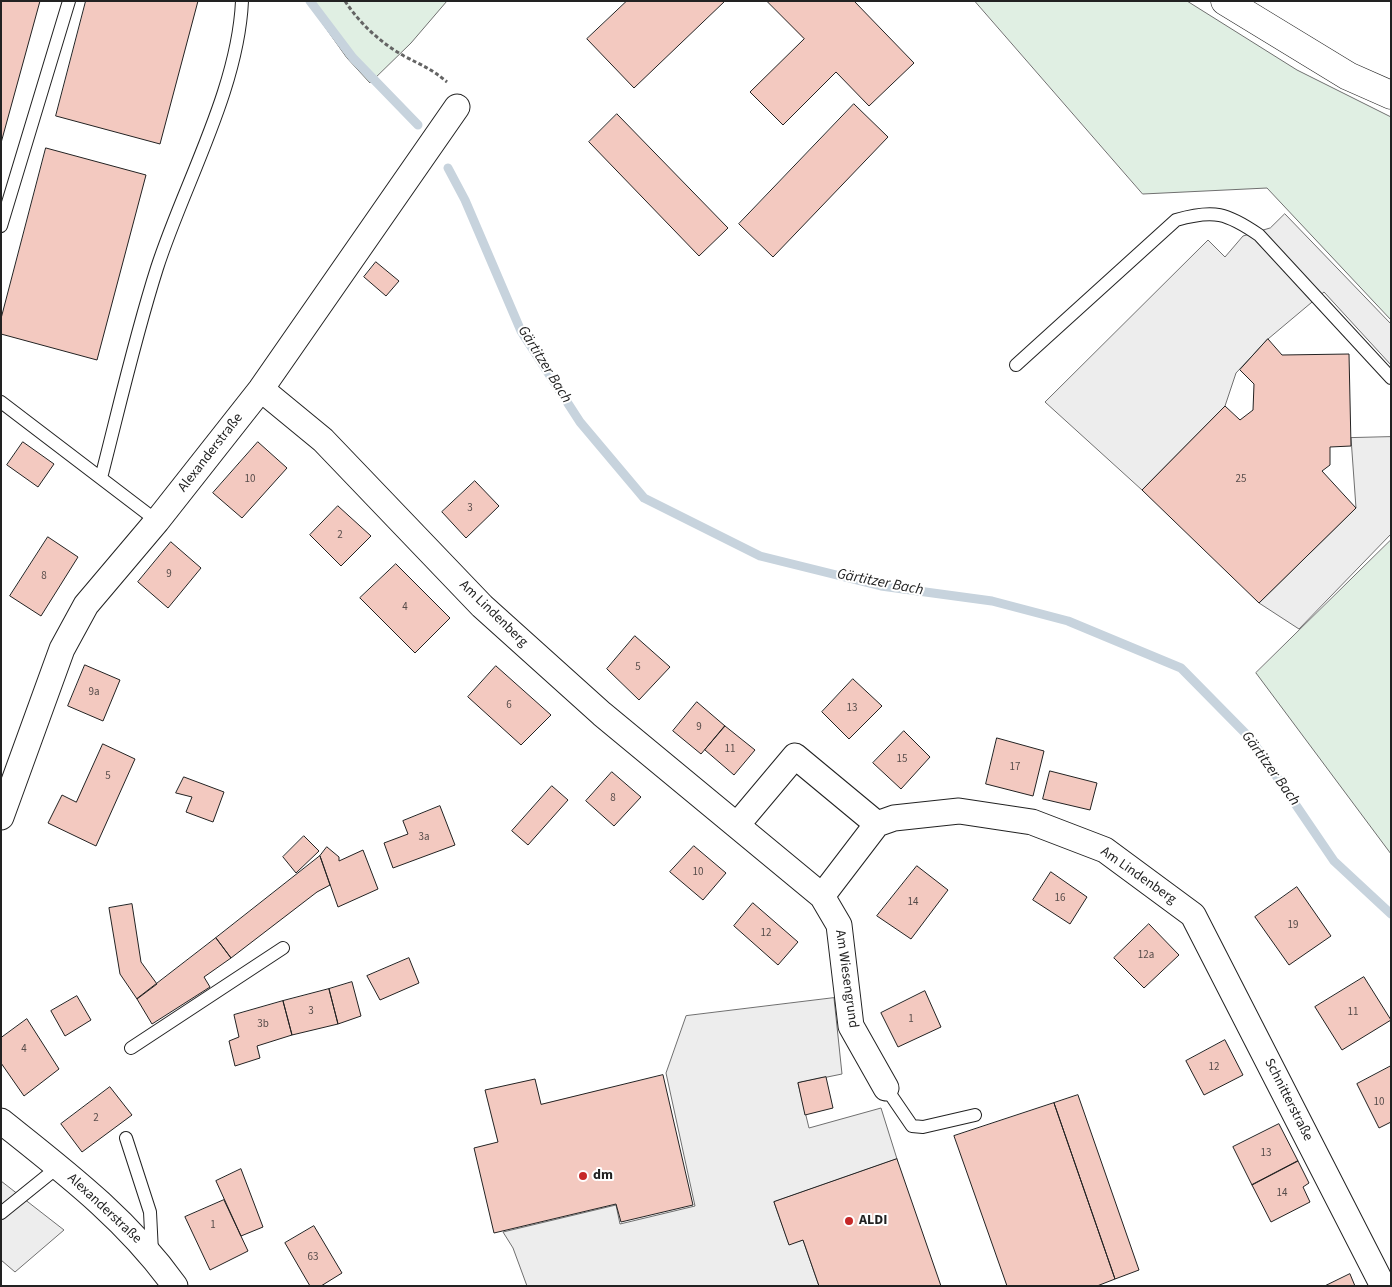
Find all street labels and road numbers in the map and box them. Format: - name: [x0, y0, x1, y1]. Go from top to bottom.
- street label: Alexanderstraße: [175, 410, 247, 496]
- street label: Am Lindenberg: [455, 577, 531, 651]
- street label: Am Lindenberg: [1097, 844, 1179, 908]
- street label: Am Wiesengrund: [831, 929, 861, 1029]
- street label: Schnitterstraße: [1260, 1056, 1316, 1144]
- street label: Alexanderstraße: [63, 1170, 145, 1248]

